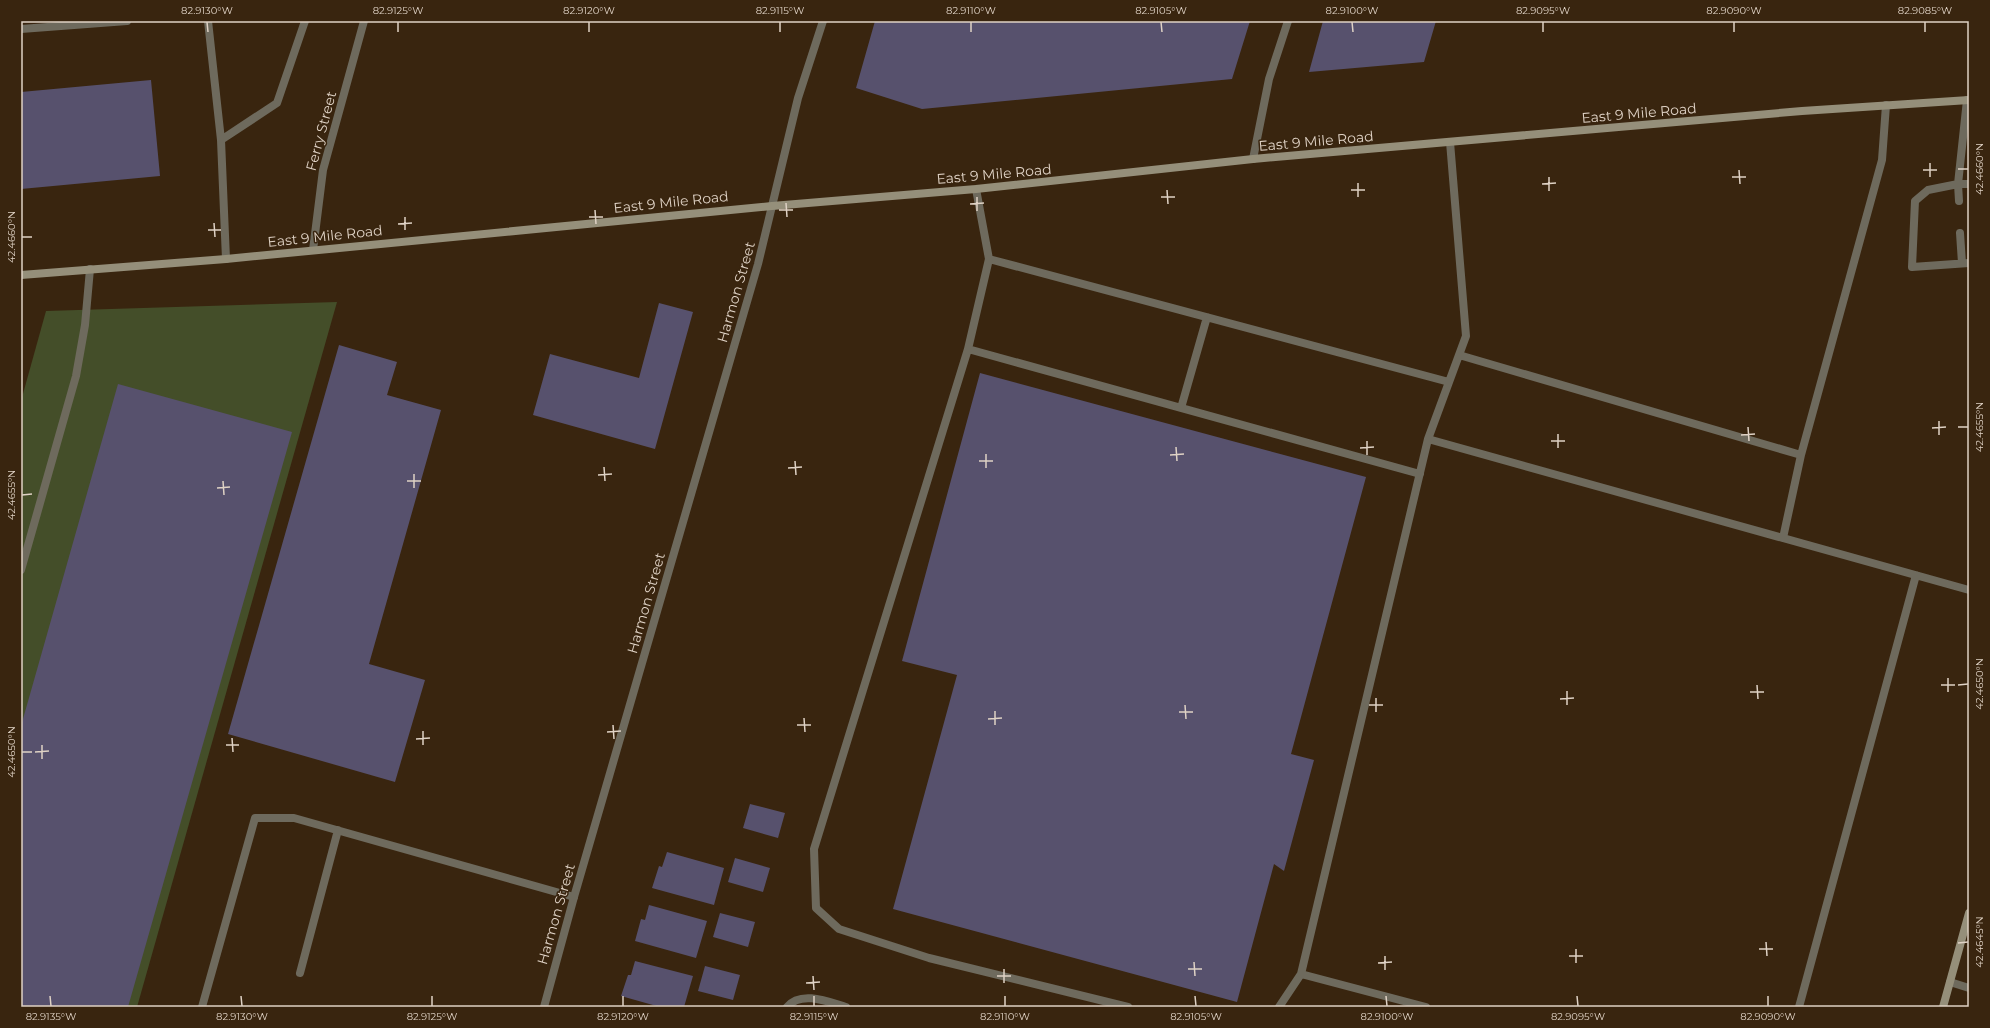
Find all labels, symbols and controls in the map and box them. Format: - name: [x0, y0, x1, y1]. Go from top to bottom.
- text: 82.9130°W: [181, 4, 233, 17]
- text: 82.9125°W: [373, 4, 423, 17]
- text: 82.9120°W: [563, 4, 615, 17]
- text: 82.9115°W: [756, 4, 804, 17]
- text: 82.9110°W: [946, 4, 996, 17]
- text: 82.9105°W: [1135, 4, 1187, 17]
- text: 82.9100°W: [1326, 4, 1378, 17]
- text: 82.9095°W: [1516, 4, 1570, 17]
- text: 82.9090°W: [1706, 4, 1762, 17]
- text: 82.9085°W: [1898, 4, 1952, 17]
- street label: Ferry Street: [302, 89, 340, 173]
- street label: East 9 Mile Road: [1581, 99, 1697, 127]
- street label: East 9 Mile Road: [1258, 127, 1374, 155]
- text: 42.4660°N: [1973, 143, 1986, 195]
- street label: East 9 Mile Road: [936, 160, 1052, 188]
- street label: East 9 Mile Road: [613, 187, 729, 217]
- text: 42.4660°N: [5, 211, 18, 263]
- street label: East 9 Mile Road: [267, 221, 383, 251]
- street label: Harmon Street: [713, 239, 759, 345]
- text: 42.4655°N: [1973, 402, 1986, 452]
- text: 42.4655°N: [5, 470, 18, 520]
- street label: Harmon Street: [623, 550, 669, 656]
- text: 42.4650°N: [1973, 658, 1986, 710]
- text: 42.4650°N: [5, 726, 18, 778]
- street label: Harmon Street: [533, 861, 579, 967]
- text: 42.4645°N: [1973, 916, 1986, 968]
- text: 82.9135°W: [26, 1010, 76, 1023]
- text: 82.9130°W: [216, 1010, 268, 1023]
- text: 82.9125°W: [407, 1010, 457, 1023]
- text: 82.9120°W: [597, 1010, 649, 1023]
- text: 82.9115°W: [790, 1010, 838, 1023]
- text: 82.9110°W: [980, 1010, 1030, 1023]
- text: 82.9105°W: [1170, 1010, 1222, 1023]
- text: 82.9100°W: [1361, 1010, 1413, 1023]
- text: 82.9095°W: [1551, 1010, 1605, 1023]
- text: 82.9090°W: [1740, 1010, 1796, 1023]

